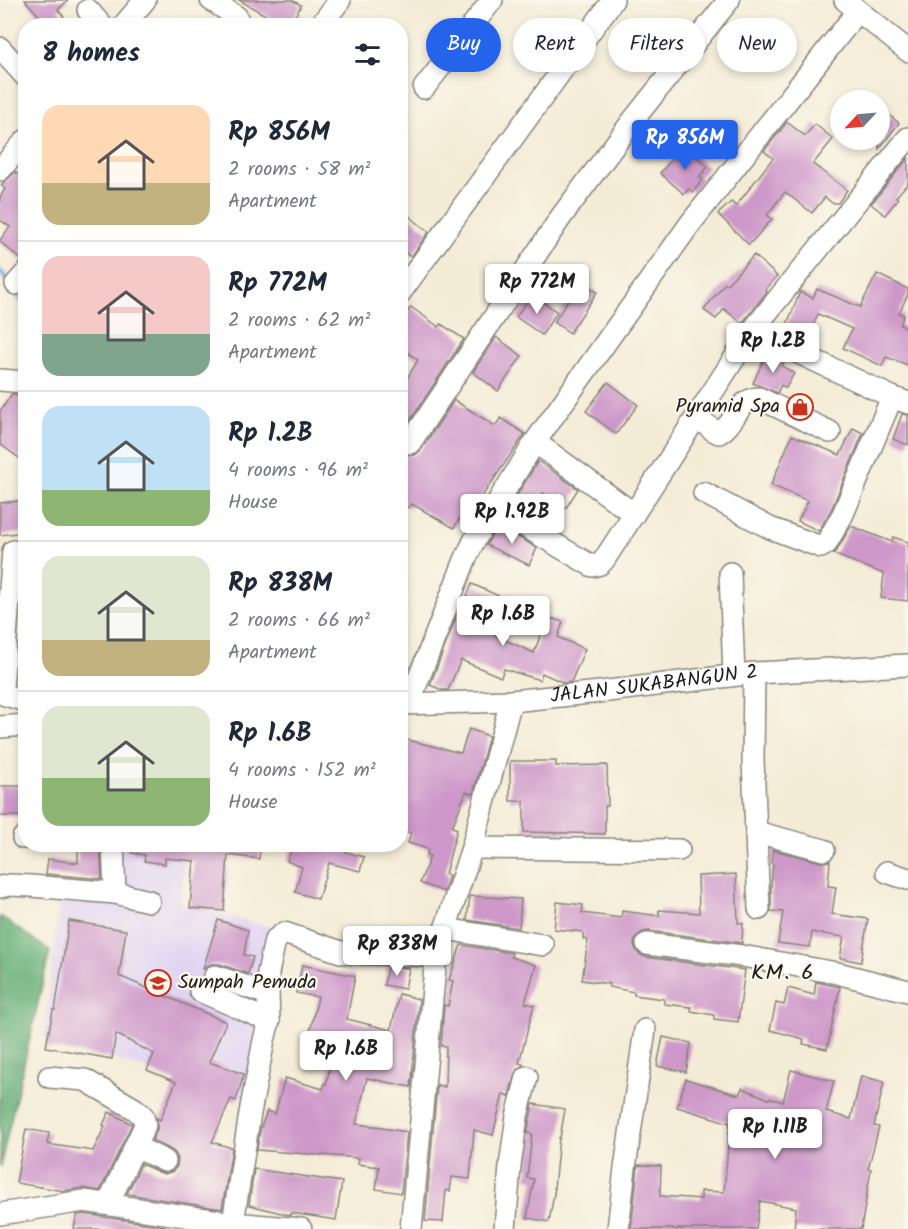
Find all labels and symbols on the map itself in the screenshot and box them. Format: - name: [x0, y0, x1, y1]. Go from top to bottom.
- north arrow: [830, 90, 890, 150]
- pin: Rp 856M: [630, 120, 740, 171]
- pin: Rp 772M: [482, 264, 592, 315]
- pin: Rp 1.2B: [718, 323, 828, 374]
- place label: Pyramid Spa: [676, 391, 780, 423]
- shop icon: Pyramid Spa: [785, 392, 815, 422]
- pin: Rp 1.92B: [450, 494, 574, 545]
- pin: Rp 1.6B: [448, 596, 558, 647]
- street label: JALAN SUKABANGUN 2: [549, 657, 760, 713]
- pin: Rp 838M: [342, 926, 452, 977]
- district label: KM. 6: [751, 956, 815, 991]
- place label: Sumpah Pemuda: [178, 967, 317, 999]
- school or university icon: Sumpah Pemuda: [143, 968, 173, 998]
- pin: Rp 1.6B: [291, 1031, 401, 1082]
- pin: Rp 1.11B: [713, 1109, 837, 1160]

